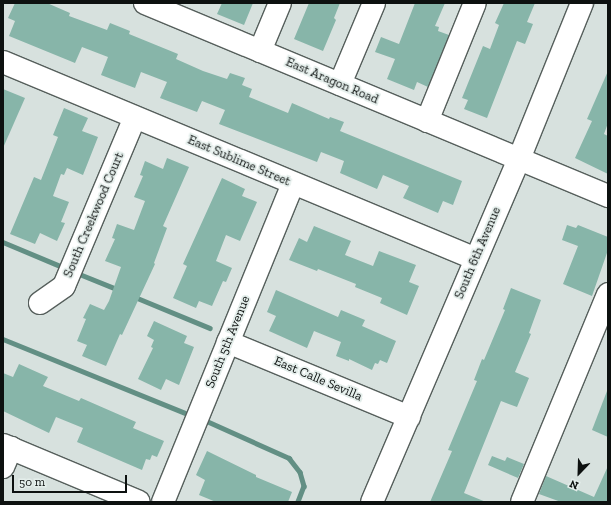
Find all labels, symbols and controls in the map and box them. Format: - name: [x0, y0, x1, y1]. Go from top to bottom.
- street label: East Aragon Road: [283, 54, 381, 108]
- street label: East Sublime Street: [185, 132, 293, 190]
- street label: South Creekwood Court: [61, 150, 127, 280]
- street label: South 6th Avenue: [451, 204, 505, 302]
- street label: South 5th Avenue: [202, 293, 254, 391]
- street label: East Calle Sevilla: [272, 353, 364, 405]
- north arrow: [559, 453, 599, 493]
- scale bar: [14, 467, 129, 493]
- text: 50 m: [19, 475, 45, 489]
- text: N: [568, 477, 581, 492]

